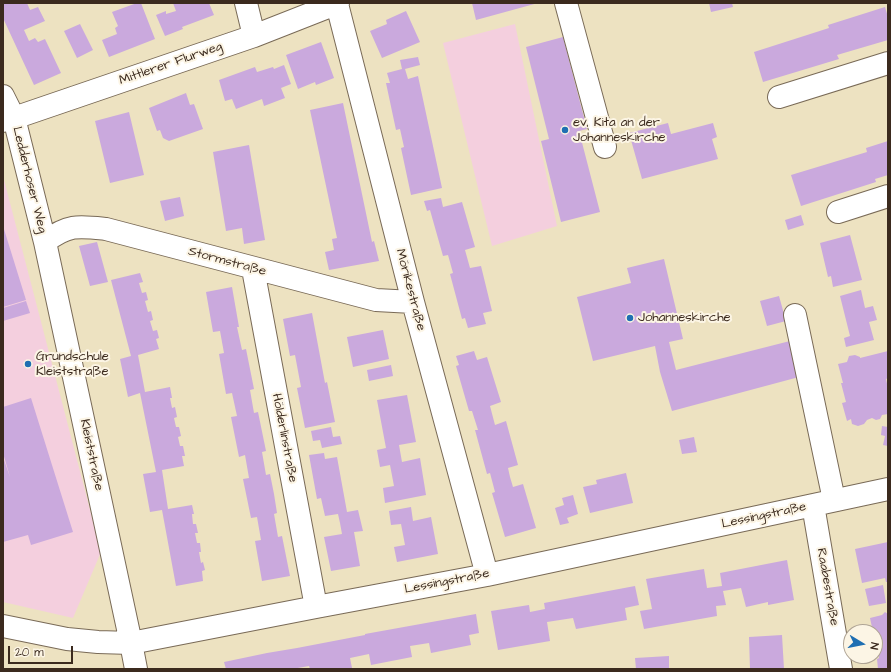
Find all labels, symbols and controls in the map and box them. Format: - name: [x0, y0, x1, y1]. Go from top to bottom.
- street label: Mittlerer Flurweg: [117, 39, 225, 89]
- place label: ev. Kita an der Johanneskirche: [573, 115, 666, 146]
- street label: Ledderhoser Weg: [8, 125, 50, 235]
- marker: ev. Kita an der Johanneskirche: [560, 125, 570, 135]
- street label: Stormstraße: [186, 244, 268, 280]
- street label: Mörikestraße: [392, 247, 428, 333]
- place label: Johanneskirche: [638, 310, 731, 326]
- marker: Johanneskirche: [625, 313, 635, 323]
- place label: Grundschule Kleiststraße: [36, 349, 109, 380]
- marker: Grundschule Kleiststraße: [23, 359, 33, 369]
- street label: Hölderlinstraße: [268, 392, 300, 484]
- street label: Kleiststraße: [76, 418, 106, 492]
- street label: Lessingstraße: [720, 499, 808, 533]
- street label: Raabestraße: [812, 547, 842, 627]
- street label: Lessingstraße: [403, 566, 491, 598]
- north arrow: [843, 624, 883, 664]
- scale bar: [10, 638, 75, 664]
- text: N: [866, 641, 882, 651]
- text: 20 m: [15, 644, 44, 661]

